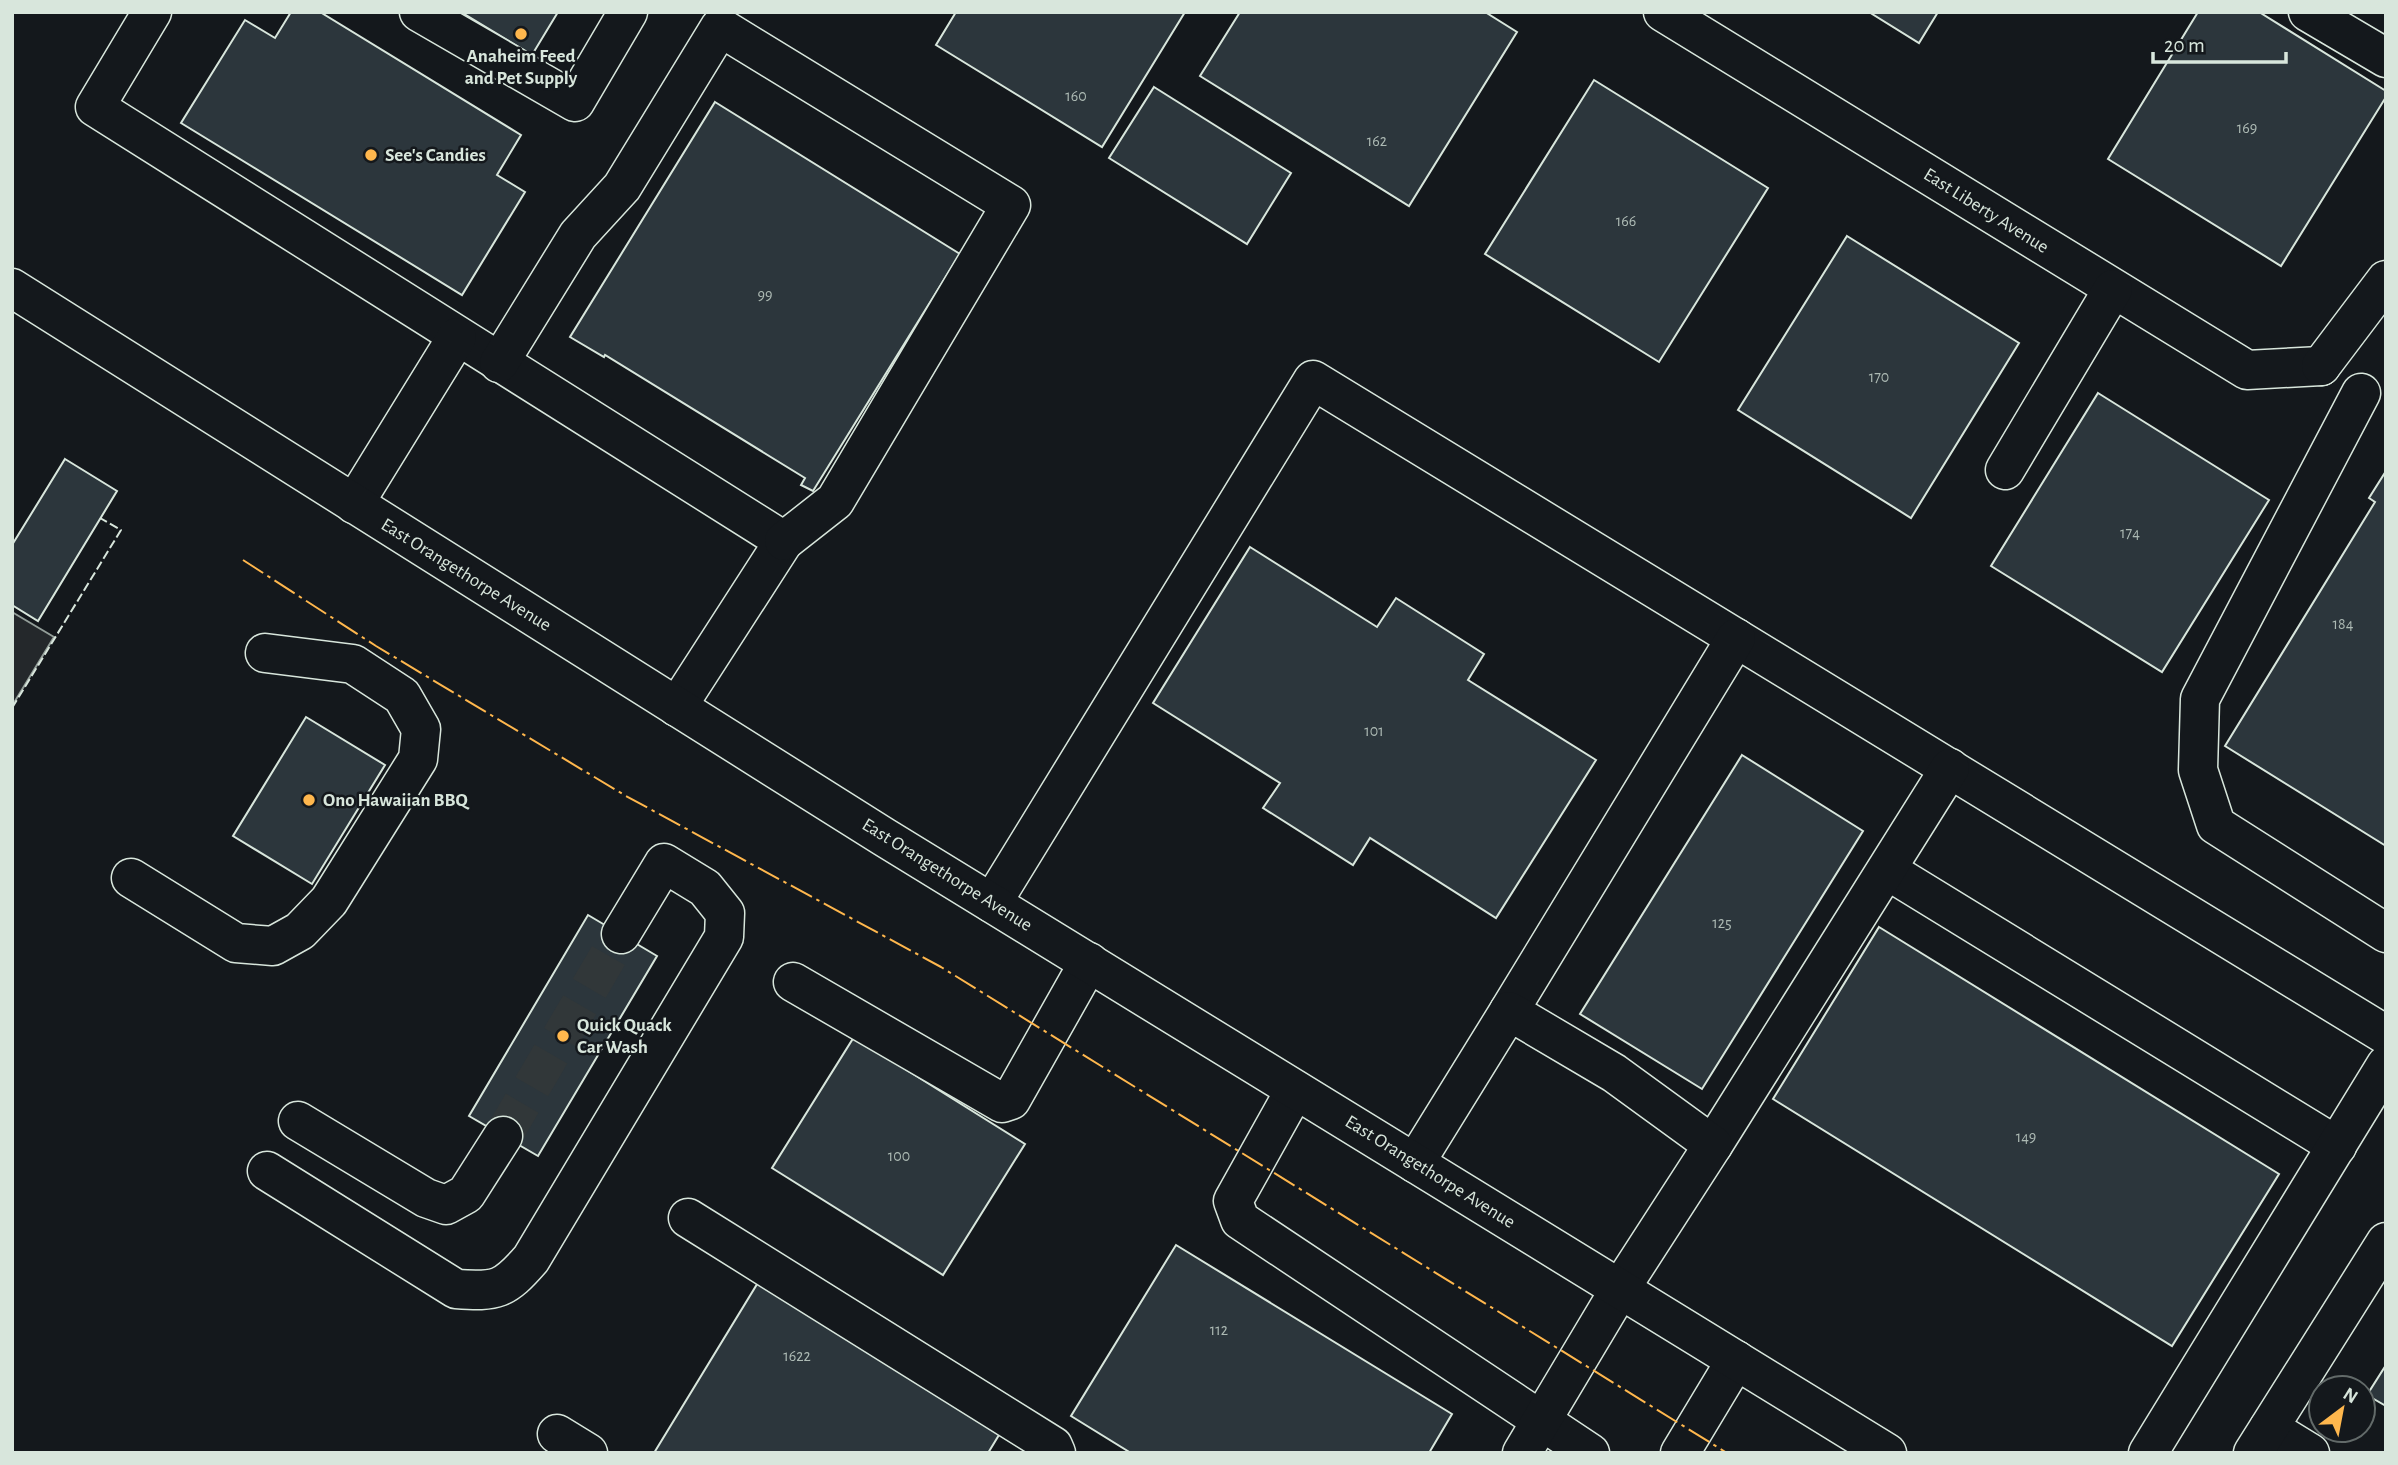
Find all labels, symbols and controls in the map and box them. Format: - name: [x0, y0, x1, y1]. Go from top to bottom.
- scale bar: [2153, 21, 2286, 65]
- marker: Anaheim Feed and Pet Supply: [513, 26, 529, 42]
- text: 20 m: [2164, 35, 2205, 56]
- place label: Anaheim Feed and Pet Supply: [465, 47, 578, 88]
- house number: 160: [1065, 88, 1087, 104]
- house number: 169: [2237, 120, 2257, 136]
- house number: 162: [1367, 133, 1387, 149]
- place label: See's Candies: [385, 146, 486, 165]
- marker: See's Candies: [363, 147, 379, 163]
- street label: East Liberty Avenue: [1920, 165, 2052, 257]
- house number: 166: [1616, 213, 1636, 229]
- house number: 99: [757, 287, 773, 303]
- house number: 170: [1869, 369, 1889, 385]
- street label: East Orangethorpe Avenue: [378, 515, 554, 635]
- house number: 174: [2120, 525, 2140, 541]
- house number: 184: [2333, 616, 2354, 632]
- house number: 101: [1364, 723, 1384, 739]
- place label: Ono Hawaiian BBQ: [323, 791, 469, 810]
- marker: Ono Hawaiian BBQ: [301, 792, 317, 808]
- street label: East Orangethorpe Avenue: [859, 815, 1035, 935]
- house number: 125: [1712, 915, 1732, 931]
- place label: Quick Quack Car Wash: [577, 1016, 672, 1057]
- marker: Quick Quack Car Wash: [555, 1028, 571, 1044]
- street label: East Orangethorpe Avenue: [1342, 1112, 1518, 1232]
- house number: 149: [2016, 1129, 2036, 1145]
- house number: 100: [888, 1148, 910, 1164]
- house number: 112: [1210, 1322, 1228, 1338]
- house number: 1622: [783, 1348, 811, 1364]
- north arrow: [2307, 1374, 2377, 1444]
- text: N: [2340, 1384, 2361, 1407]

